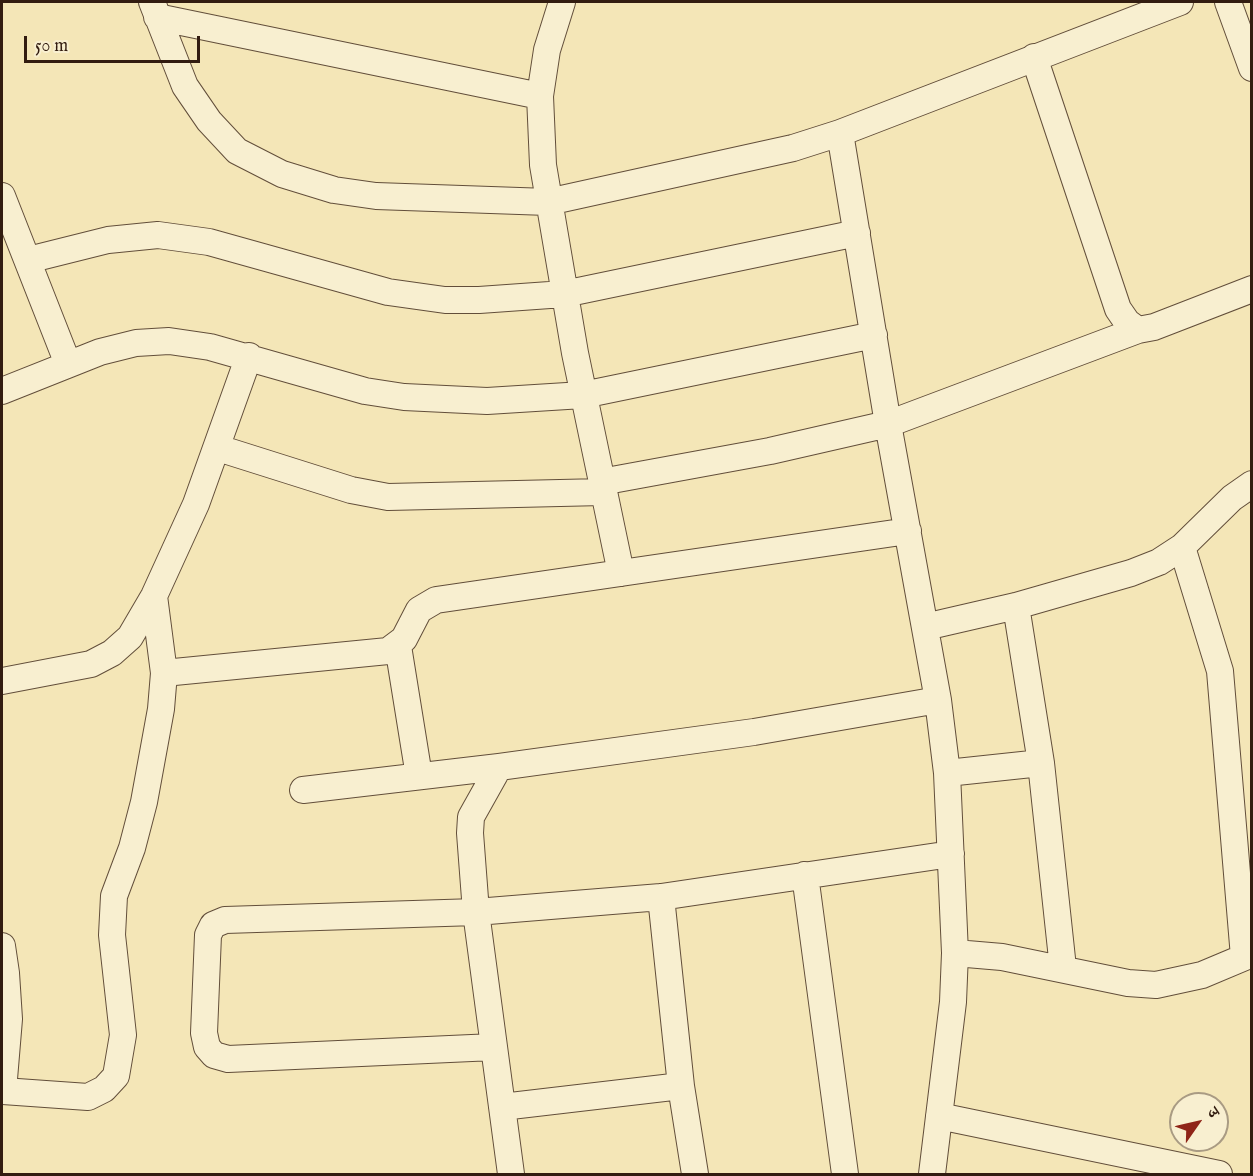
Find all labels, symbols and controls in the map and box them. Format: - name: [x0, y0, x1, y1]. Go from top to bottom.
- scale bar: [27, 24, 202, 62]
- text: 50 m: [35, 35, 68, 58]
- north arrow: [1169, 1092, 1229, 1152]
- text: उ: [1202, 1104, 1223, 1122]

